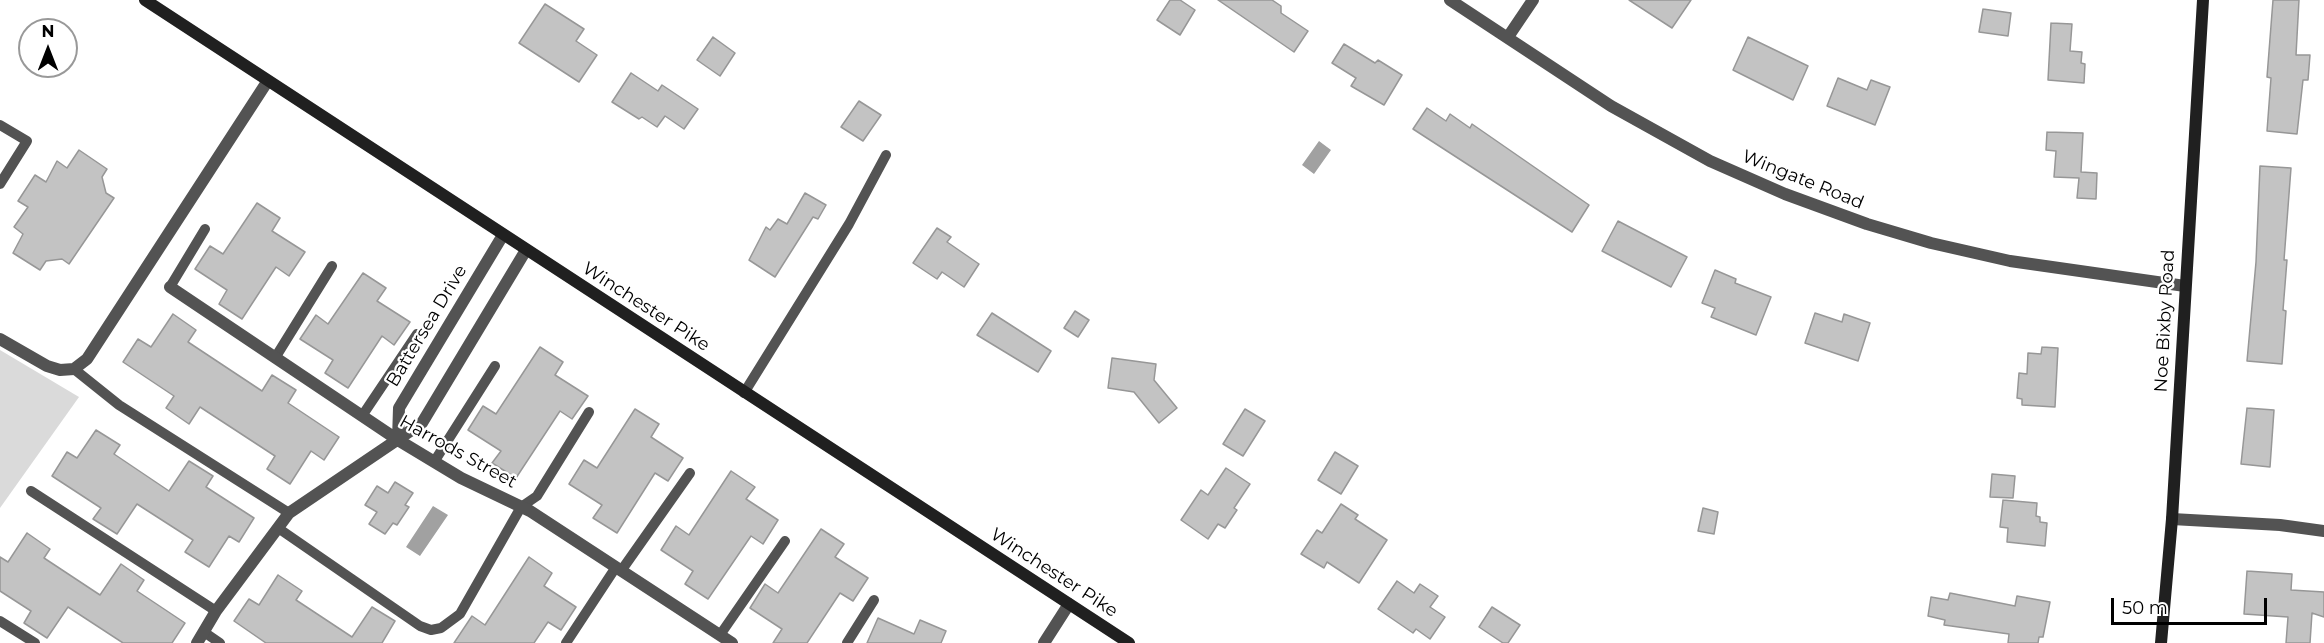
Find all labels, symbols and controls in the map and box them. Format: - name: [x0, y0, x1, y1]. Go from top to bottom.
- north arrow: [18, 18, 78, 78]
- text: N: [42, 22, 54, 41]
- street label: Wingate Road: [1739, 146, 1867, 214]
- street label: Noe Bixby Road: [2150, 249, 2180, 393]
- street label: Winchester Pike: [578, 258, 714, 356]
- street label: Battersea Drive: [382, 261, 472, 391]
- street label: Harrods Street: [396, 411, 520, 493]
- street label: Winchester Pike: [986, 524, 1122, 622]
- scale bar: [2114, 586, 2270, 624]
- text: 50 m: [2122, 597, 2168, 619]

